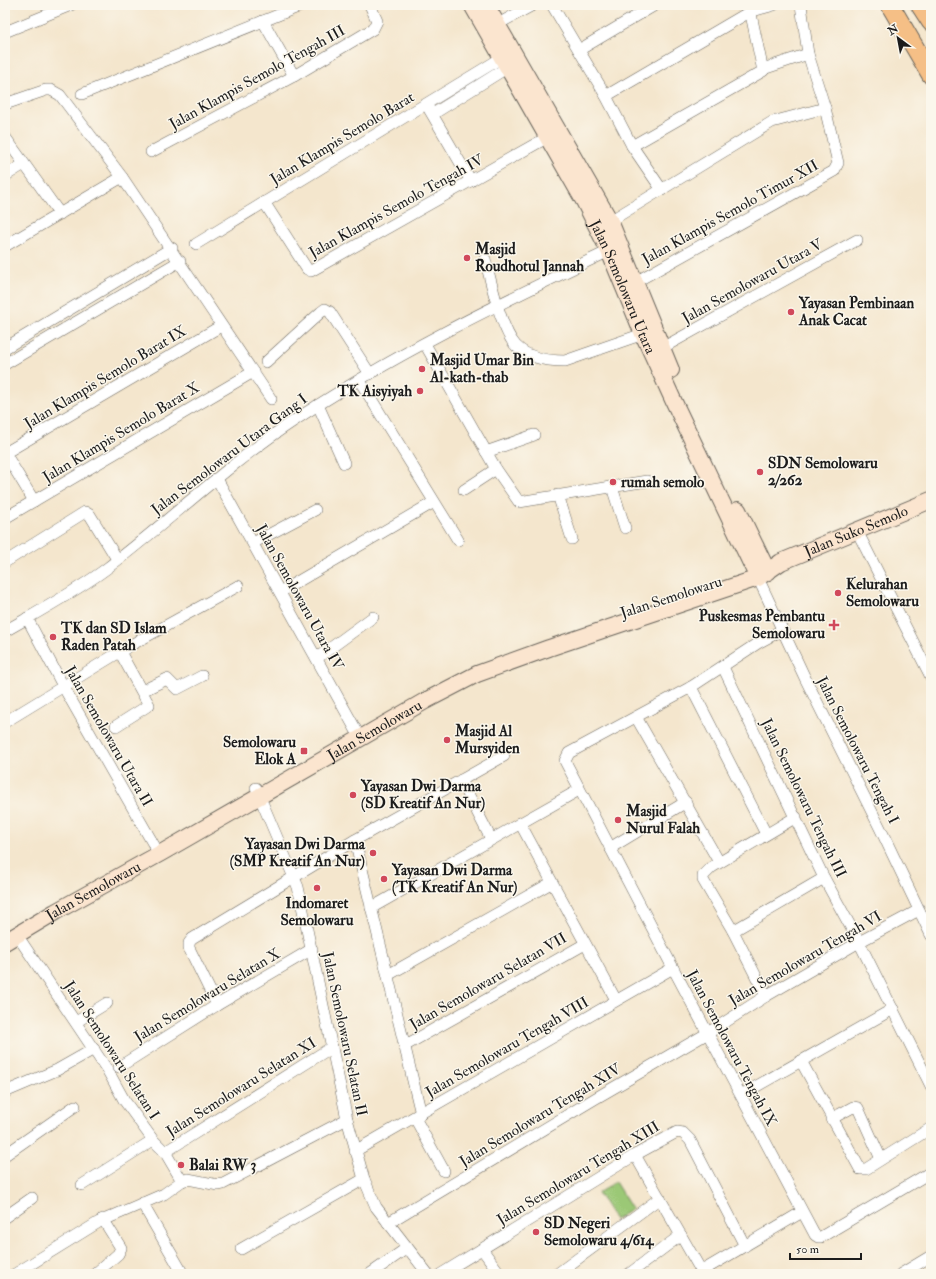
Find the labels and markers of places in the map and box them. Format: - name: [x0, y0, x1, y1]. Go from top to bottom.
- place label: Masjid Roudhotul Jannah: [474, 240, 584, 277]
- marker: Masjid Roudhotul Jannah: [462, 253, 472, 263]
- place label: Yayasan Pembinaan Anak Cacat: [798, 294, 914, 330]
- marker: Yayasan Pembinaan Anak Cacat: [786, 307, 796, 317]
- place label: Masjid Umar Bin Al-kath-thab: [429, 351, 534, 387]
- marker: Masjid Umar Bin Al-kath-thab: [417, 364, 427, 374]
- place label: TK Aisyiyah: [336, 382, 412, 402]
- marker: TK Aisyiyah: [415, 386, 425, 396]
- place label: SDN Semolowaru 2/262: [768, 454, 878, 490]
- marker: SDN Semolowaru 2/262: [755, 467, 765, 477]
- place label: rumah semolo: [620, 473, 705, 492]
- marker: rumah semolo: [608, 477, 618, 487]
- place label: Kelurahan Semolowaru: [846, 575, 919, 611]
- marker: Kelurahan Semolowaru: [833, 588, 843, 598]
- place label: Puskesmas Pembantu Semolowaru: [699, 607, 825, 643]
- place label: TK dan SD Islam Raden Patah: [60, 619, 167, 655]
- marker: Puskesmas Pembantu Semolowaru: [828, 619, 840, 631]
- marker: TK dan SD Islam Raden Patah: [48, 632, 58, 642]
- place label: Masjid Al Mursyiden: [454, 722, 520, 759]
- place label: Semolowaru Elok A: [223, 733, 296, 769]
- marker: Masjid Al Mursyiden: [442, 735, 452, 745]
- marker: Semolowaru Elok A: [299, 746, 309, 756]
- place label: Yayasan Dwi Darma (SD Kreatif An Nur): [360, 777, 485, 813]
- marker: Yayasan Dwi Darma (SD Kreatif An Nur): [348, 790, 358, 800]
- place label: Masjid Nurul Falah: [625, 802, 700, 838]
- marker: Masjid Nurul Falah: [613, 815, 623, 825]
- place label: Yayasan Dwi Darma (SMP Kreatif An Nur): [230, 835, 366, 871]
- marker: Yayasan Dwi Darma (SMP Kreatif An Nur): [368, 848, 378, 858]
- place label: Yayasan Dwi Darma (TK Kreatif An Nur): [391, 861, 517, 897]
- marker: Yayasan Dwi Darma (TK Kreatif An Nur): [379, 874, 389, 884]
- marker: Indomaret Semolowaru: [312, 883, 322, 893]
- place label: Indomaret Semolowaru: [281, 894, 354, 930]
- place label: Balai RW 3: [189, 1156, 257, 1175]
- marker: Balai RW 3: [176, 1160, 186, 1170]
- place label: SD Negeri Semolowaru 4/614: [544, 1214, 654, 1250]
- marker: SD Negeri Semolowaru 4/614: [531, 1227, 541, 1237]

